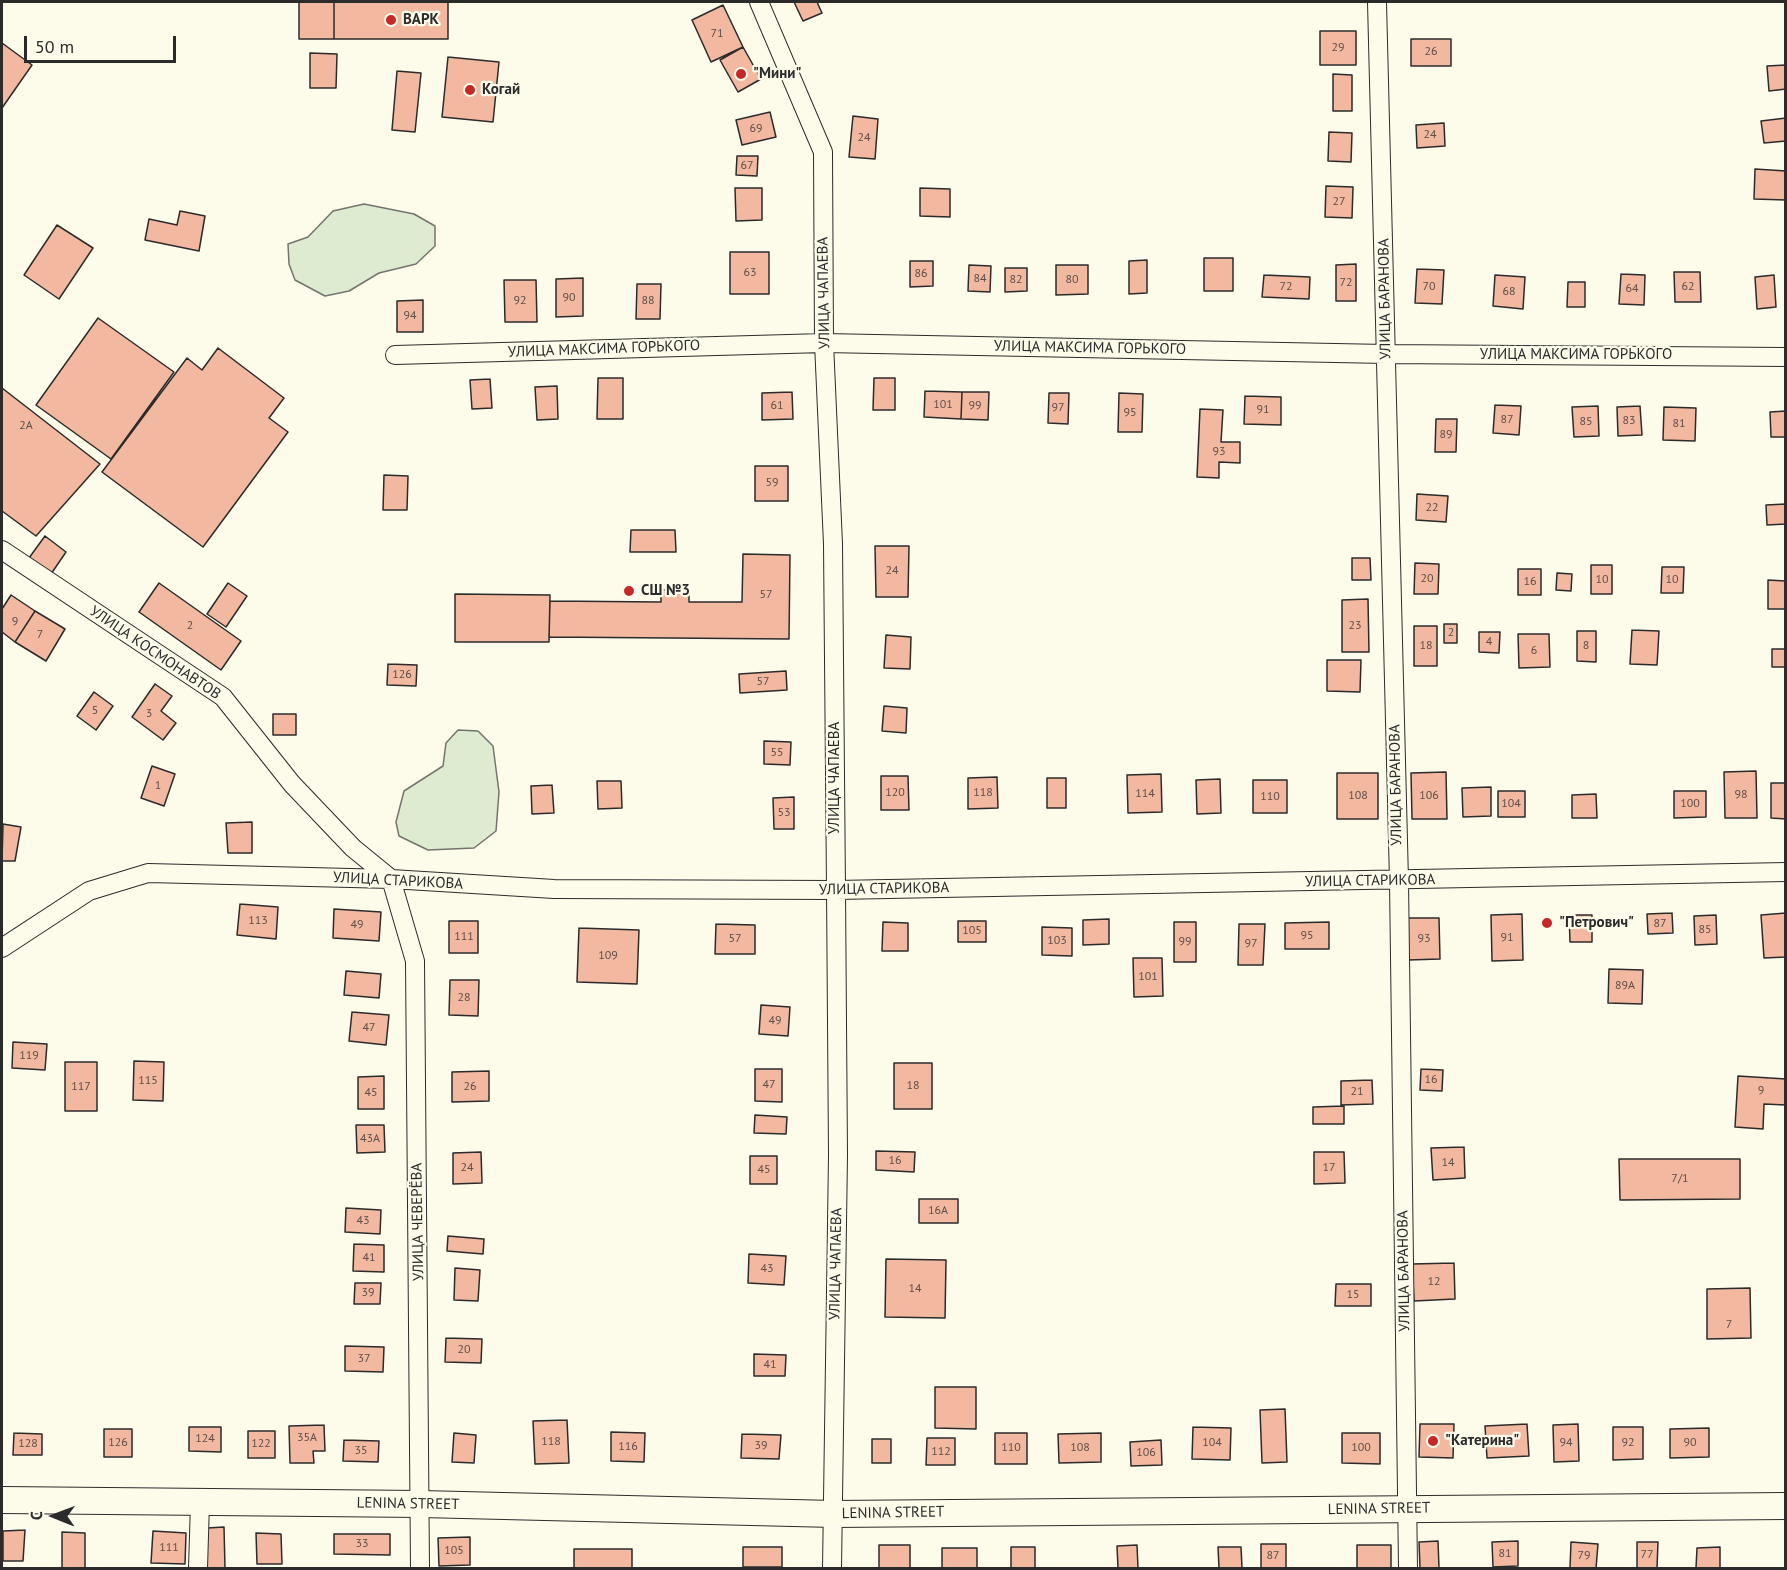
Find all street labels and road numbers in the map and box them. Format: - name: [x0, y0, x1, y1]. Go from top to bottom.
- street label: УЛИЦА ЧАПАЕВА: [814, 237, 834, 349]
- street label: УЛИЦА БАРАНОВА: [1375, 238, 1395, 360]
- street label: УЛИЦА МАКСИМА ГОРЬКОГО: [508, 337, 700, 361]
- street label: УЛИЦА МАКСИМА ГОРЬКОГО: [994, 337, 1186, 359]
- street label: УЛИЦА МАКСИМА ГОРЬКОГО: [1480, 346, 1672, 364]
- street label: УЛИЦА КОСМОНАВТОВ: [86, 602, 224, 704]
- street label: УЛИЦА ЧАПАЕВА: [826, 722, 844, 834]
- street label: УЛИЦА БАРАНОВА: [1386, 724, 1406, 846]
- street label: УЛИЦА СТАРИКОВА: [333, 869, 463, 893]
- street label: УЛИЦА СТАРИКОВА: [1305, 871, 1435, 891]
- street label: УЛИЦА СТАРИКОВА: [819, 879, 949, 899]
- street label: УЛИЦА ЧЕВЕРЁВА: [408, 1163, 428, 1281]
- street label: УЛИЦА ЧАПАЕВА: [826, 1208, 846, 1320]
- street label: УЛИЦА БАРАНОВА: [1394, 1210, 1414, 1332]
- street label: LENINA STREET: [356, 1494, 460, 1514]
- street label: LENINA STREET: [1327, 1499, 1431, 1519]
- street label: LENINA STREET: [841, 1503, 945, 1523]

